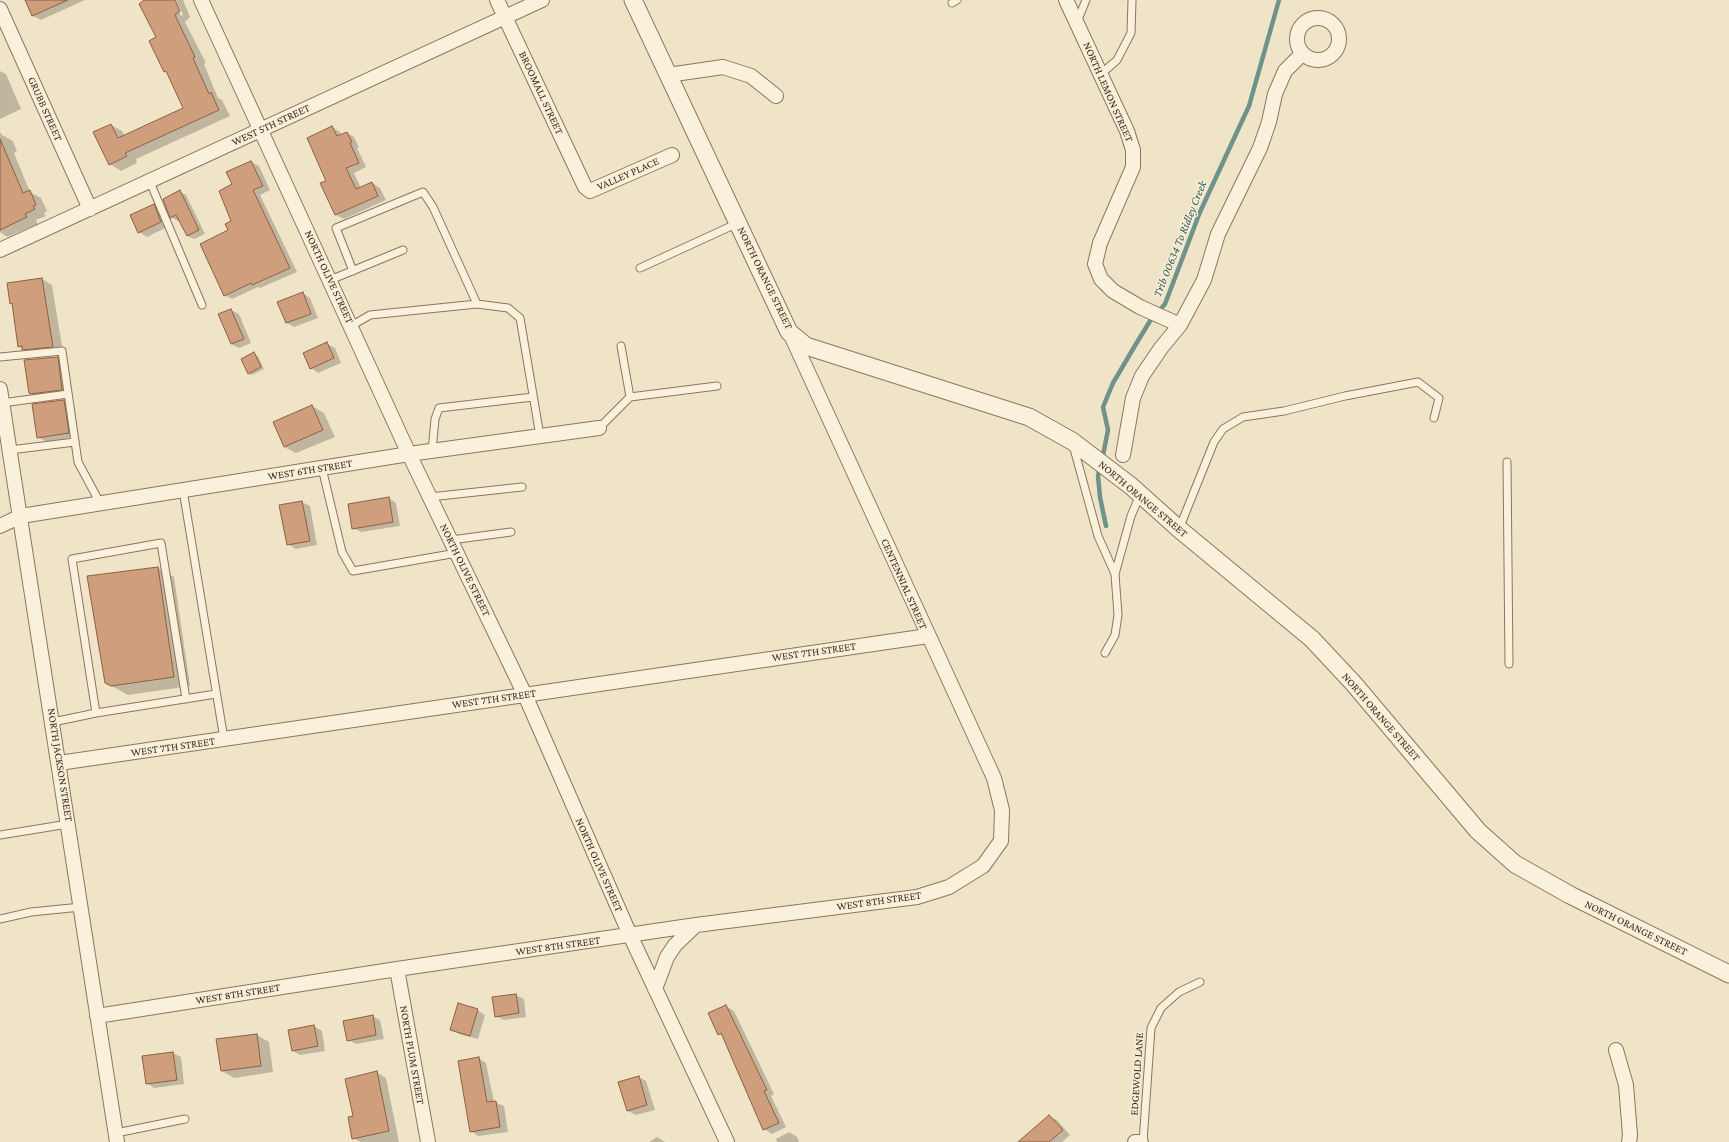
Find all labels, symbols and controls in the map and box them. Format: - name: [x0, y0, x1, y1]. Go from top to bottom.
- street label: NORTH LEMON STREET: [1080, 40, 1136, 144]
- street label: BROOMALL STREET: [516, 49, 566, 137]
- street label: GRUBB STREET: [25, 75, 65, 143]
- street label: WEST 5TH STREET: [230, 101, 312, 149]
- street label: VALLEY PLACE: [595, 154, 661, 194]
- water label: Trib 00634 To Ridley Creek: [1150, 179, 1210, 299]
- street label: NORTH ORANGE STREET: [734, 225, 796, 331]
- street label: NORTH OLIVE STREET: [302, 228, 356, 326]
- street label: WEST 6TH STREET: [267, 457, 353, 483]
- street label: NORTH ORANGE STREET: [1096, 458, 1190, 540]
- street label: NORTH OLIVE STREET: [437, 522, 493, 618]
- street label: CENTENNIAL STREET: [878, 536, 930, 632]
- street label: WEST 7TH STREET: [771, 640, 857, 664]
- street label: NORTH ORANGE STREET: [1339, 670, 1423, 764]
- street label: WEST 7TH STREET: [451, 687, 537, 711]
- street label: NORTH JACKSON STREET: [44, 707, 76, 823]
- street label: WEST 7TH STREET: [130, 735, 216, 759]
- street label: NORTH OLIVE STREET: [572, 816, 626, 914]
- street label: WEST 8TH STREET: [836, 889, 922, 913]
- street label: NORTH ORANGE STREET: [1583, 897, 1689, 959]
- street label: WEST 8TH STREET: [515, 934, 601, 958]
- street label: WEST 8TH STREET: [195, 981, 281, 1007]
- street label: NORTH PLUM STREET: [397, 1005, 427, 1105]
- street label: EDGEWOLD LANE: [1128, 1032, 1146, 1116]

